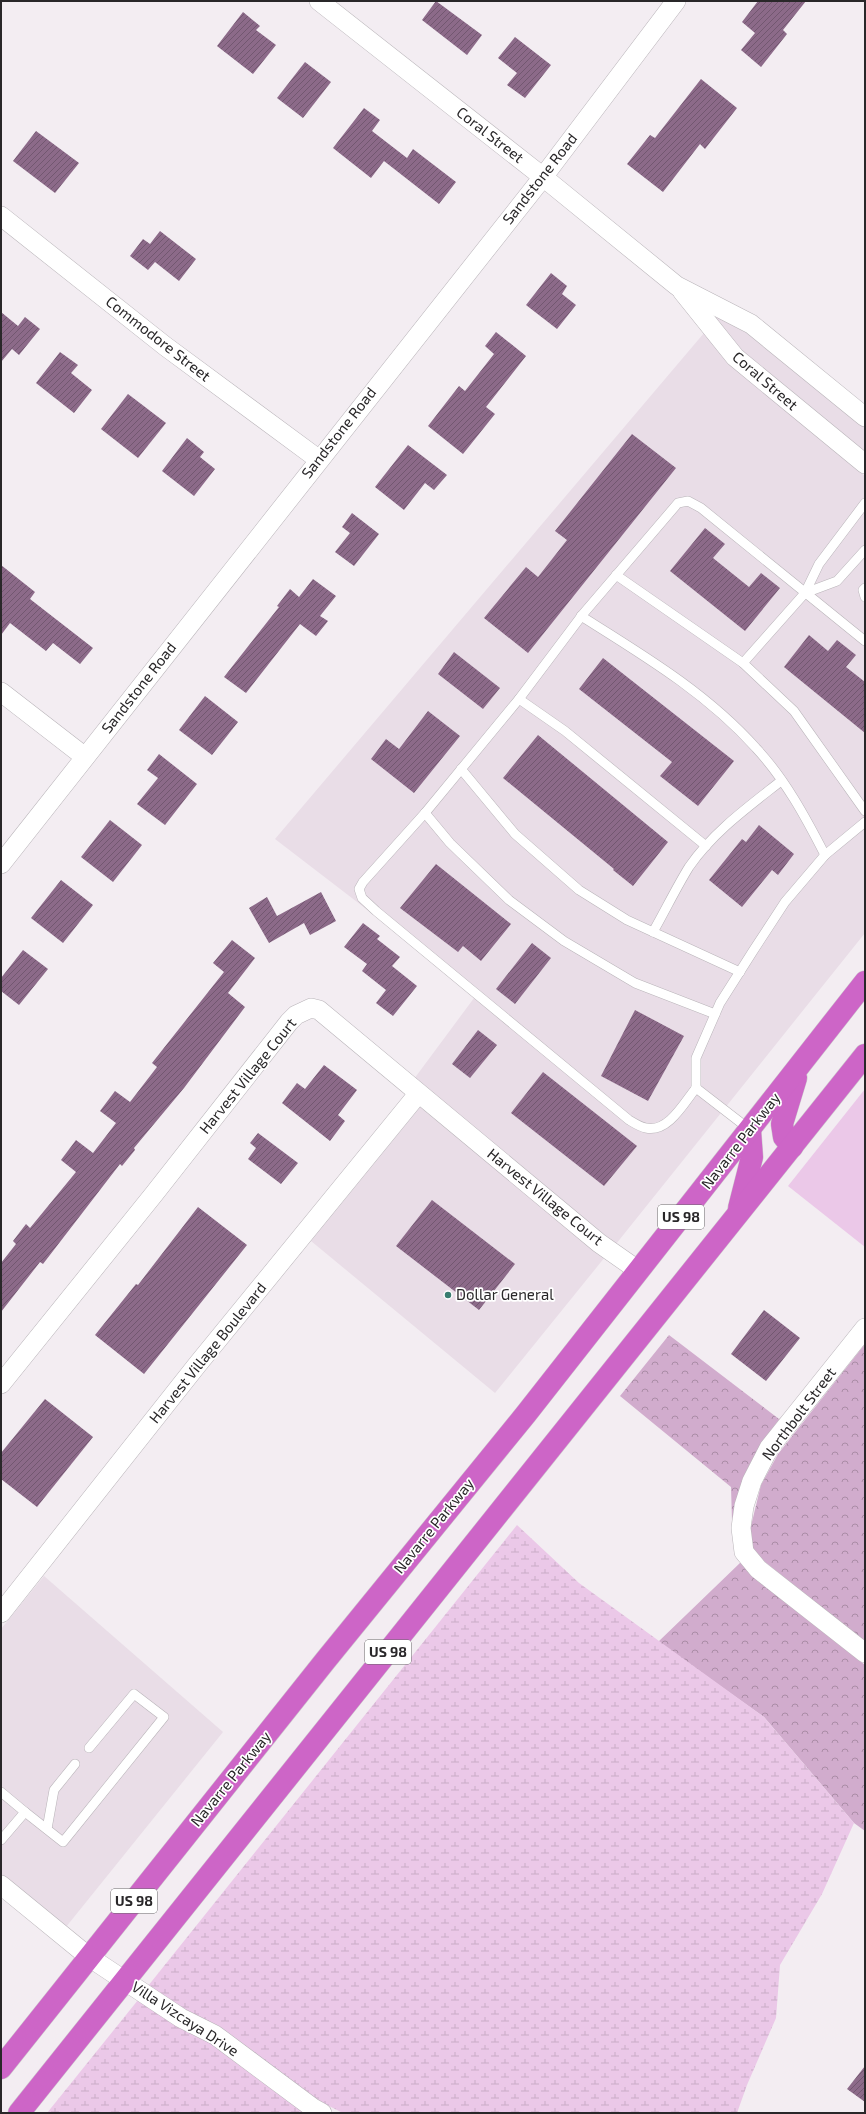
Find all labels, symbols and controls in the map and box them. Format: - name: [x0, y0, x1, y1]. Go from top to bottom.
- street label: Coral Street: [453, 102, 528, 166]
- street label: Sandstone Road: [498, 129, 580, 227]
- street label: Commodore Street: [103, 292, 215, 385]
- street label: Coral Street: [729, 347, 802, 414]
- street label: Sandstone Road: [297, 383, 379, 481]
- street label: Sandstone Road: [97, 638, 179, 736]
- street label: Harvest Village Court: [195, 1014, 300, 1137]
- street label: Navarre Parkway: [697, 1089, 783, 1192]
- street label: Harvest Village Court: [484, 1144, 607, 1249]
- road number: US 98: [658, 1205, 704, 1229]
- street label: Harvest Village Boulevard: [145, 1278, 269, 1426]
- place label: Dollar General: [456, 1285, 554, 1303]
- marker: Dollar General: [443, 1290, 453, 1300]
- street label: Northbolt Street: [757, 1363, 839, 1463]
- street label: Navarre Parkway: [389, 1474, 477, 1577]
- road number: US 98: [365, 1640, 411, 1664]
- street label: Navarre Parkway: [186, 1727, 274, 1830]
- road number: US 98: [111, 1889, 157, 1913]
- street label: Villa Vizcaya Drive: [129, 1977, 242, 2060]

